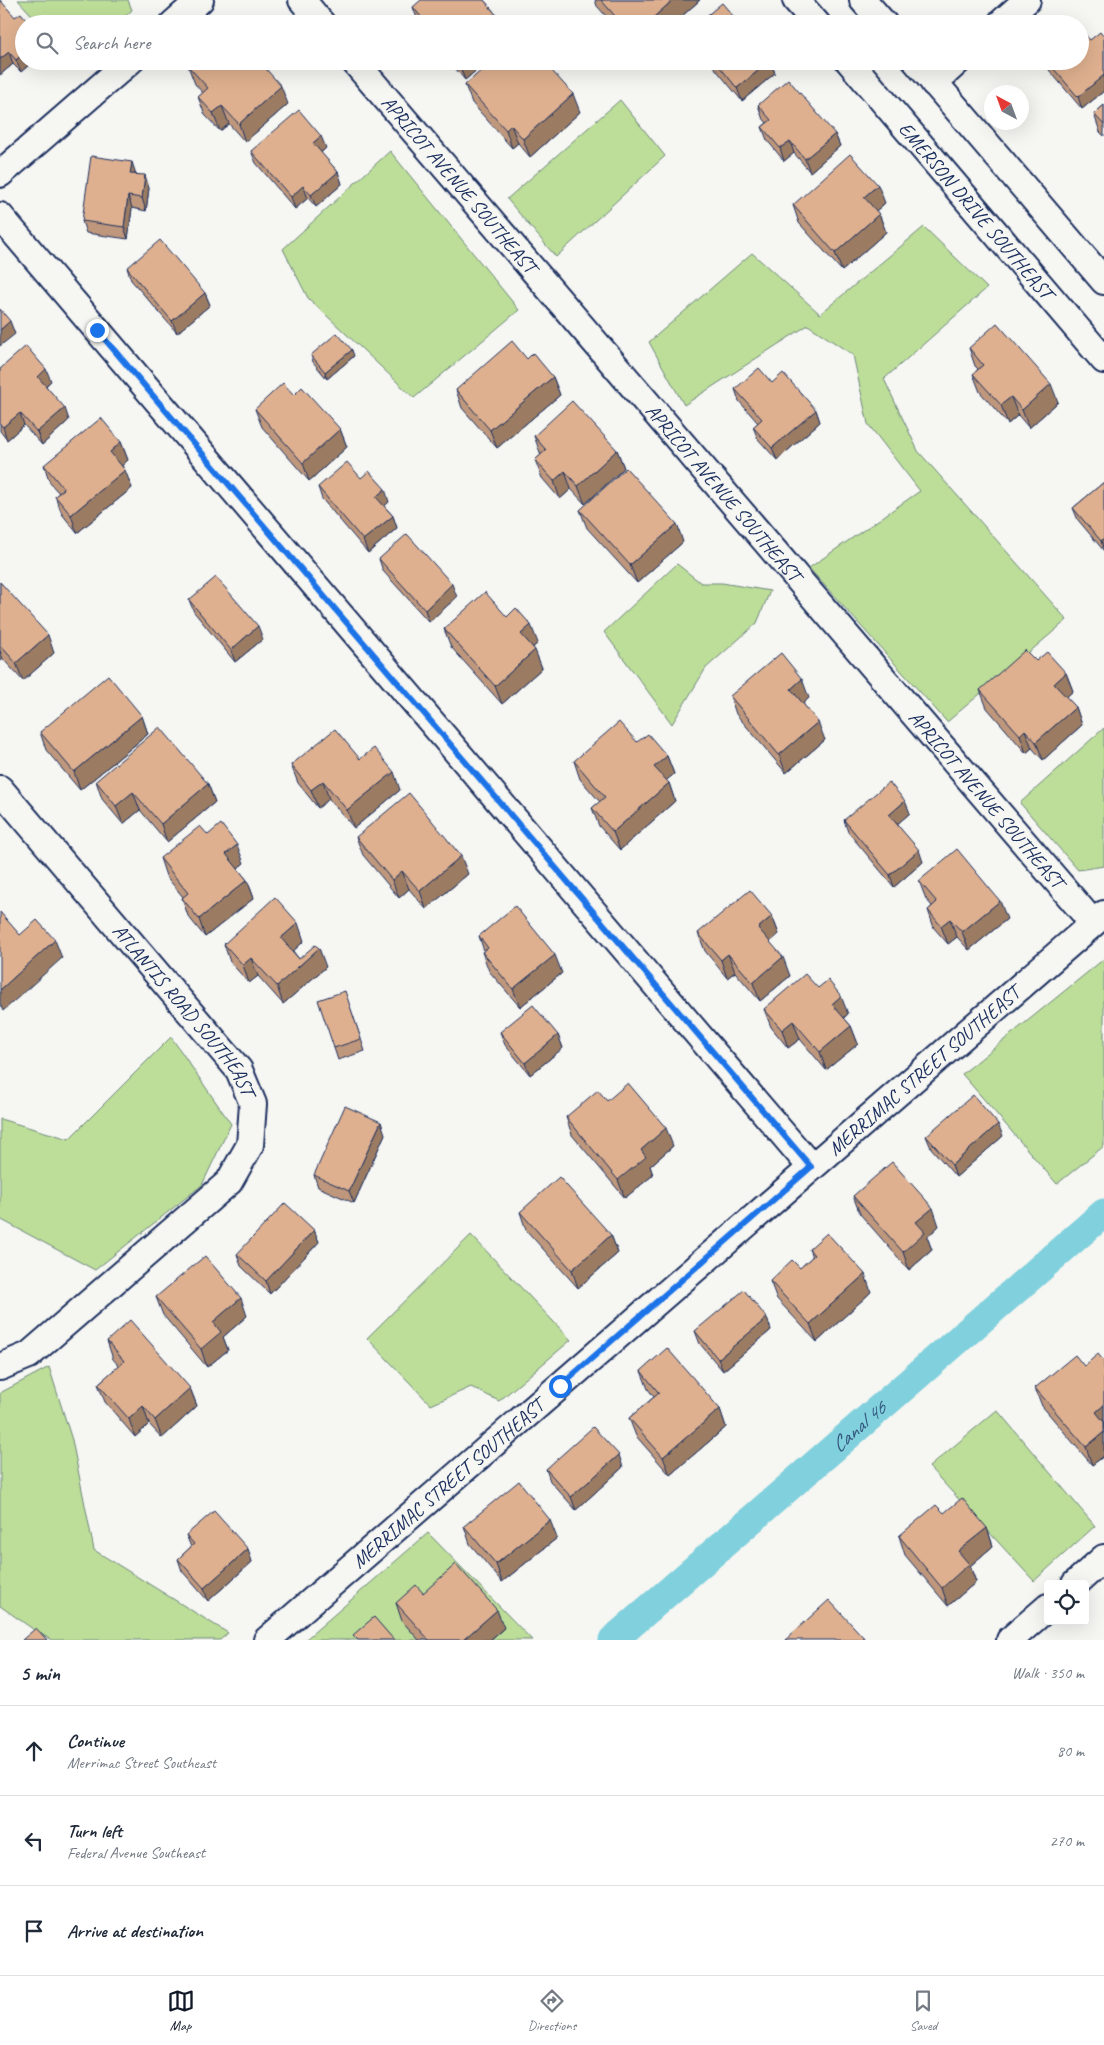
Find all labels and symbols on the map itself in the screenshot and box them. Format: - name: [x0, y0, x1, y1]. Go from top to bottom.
- north arrow: [984, 85, 1029, 130]
- street label: APRICOT AVENUE SOUTHEAST: [376, 90, 546, 282]
- street label: EMERSON DRIVE SOUTHEAST: [894, 116, 1062, 308]
- route end: [86, 319, 109, 342]
- street label: APRICOT AVENUE SOUTHEAST: [641, 398, 810, 590]
- street label: APRICOT AVENUE SOUTHEAST: [904, 705, 1073, 897]
- street label: ATLANTIS ROAD SOUTHEAST: [107, 918, 263, 1104]
- street label: MERRIMAC STREET SOUTHEAST: [822, 977, 1028, 1161]
- route start: [549, 1375, 572, 1398]
- street label: MERRIMAC STREET SOUTHEAST: [346, 1390, 552, 1573]
- water label: Canal 46: [825, 1393, 894, 1458]

